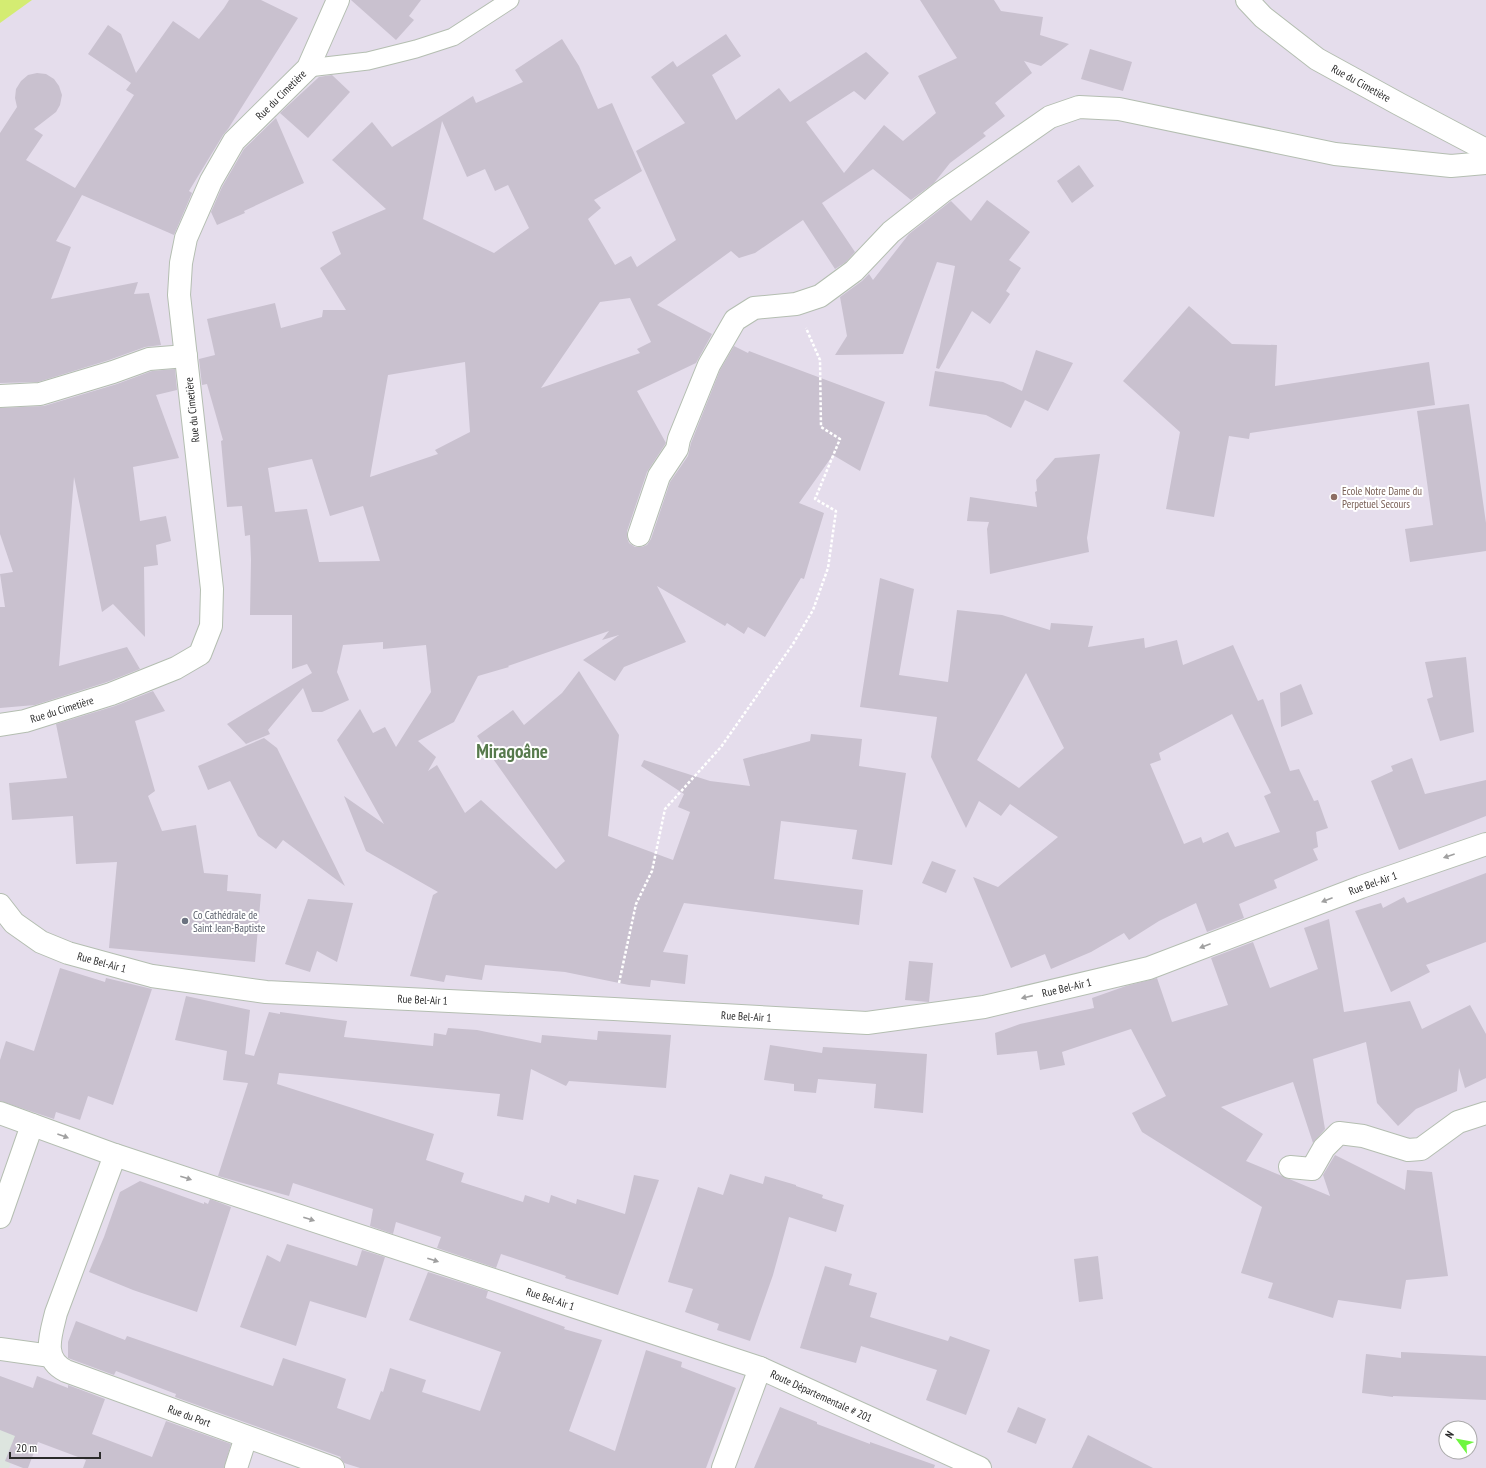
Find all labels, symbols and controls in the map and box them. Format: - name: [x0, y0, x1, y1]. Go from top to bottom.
- street label: Rue du Cimetière: [1329, 61, 1394, 105]
- street label: Rue du Cimetière: [253, 66, 309, 123]
- street label: Rue du Cimetière: [182, 376, 202, 443]
- place label: Ecole Notre Dame du Perpetuel Secours: [1342, 484, 1422, 511]
- marker: Ecole Notre Dame du Perpetuel Secours: [1329, 492, 1339, 502]
- street label: Rue du Cimetière: [29, 693, 96, 726]
- district label: Miragoâne: [476, 739, 548, 763]
- one-way arrow: [1443, 854, 1455, 860]
- street label: Rue Bel-Air 1: [1347, 868, 1399, 898]
- one-way arrow: [1320, 898, 1332, 904]
- place label: Co Cathédrale de Saint Jean-Baptiste: [193, 908, 266, 935]
- marker: Co Cathédrale de Saint Jean-Baptiste: [180, 916, 190, 926]
- one-way arrow: [1199, 944, 1211, 950]
- street label: Rue Bel-Air 1: [76, 949, 128, 976]
- street label: Rue Bel-Air 1: [1041, 975, 1093, 1000]
- street label: Rue Bel-Air 1: [397, 991, 448, 1008]
- one-way arrow: [1020, 994, 1032, 1000]
- street label: Rue Bel-Air 1: [721, 1008, 772, 1025]
- one-way arrow: [57, 1134, 69, 1140]
- one-way arrow: [180, 1176, 192, 1182]
- one-way arrow: [304, 1216, 316, 1222]
- one-way arrow: [427, 1257, 439, 1263]
- street label: Rue Bel-Air 1: [524, 1284, 577, 1313]
- street label: Route Départementale # 201: [768, 1367, 874, 1425]
- street label: Rue du Port: [166, 1402, 213, 1430]
- north arrow: [1438, 1420, 1478, 1460]
- text: N: [1442, 1428, 1457, 1441]
- scale bar: [10, 1434, 100, 1460]
- text: 20 m: [16, 1440, 37, 1455]

